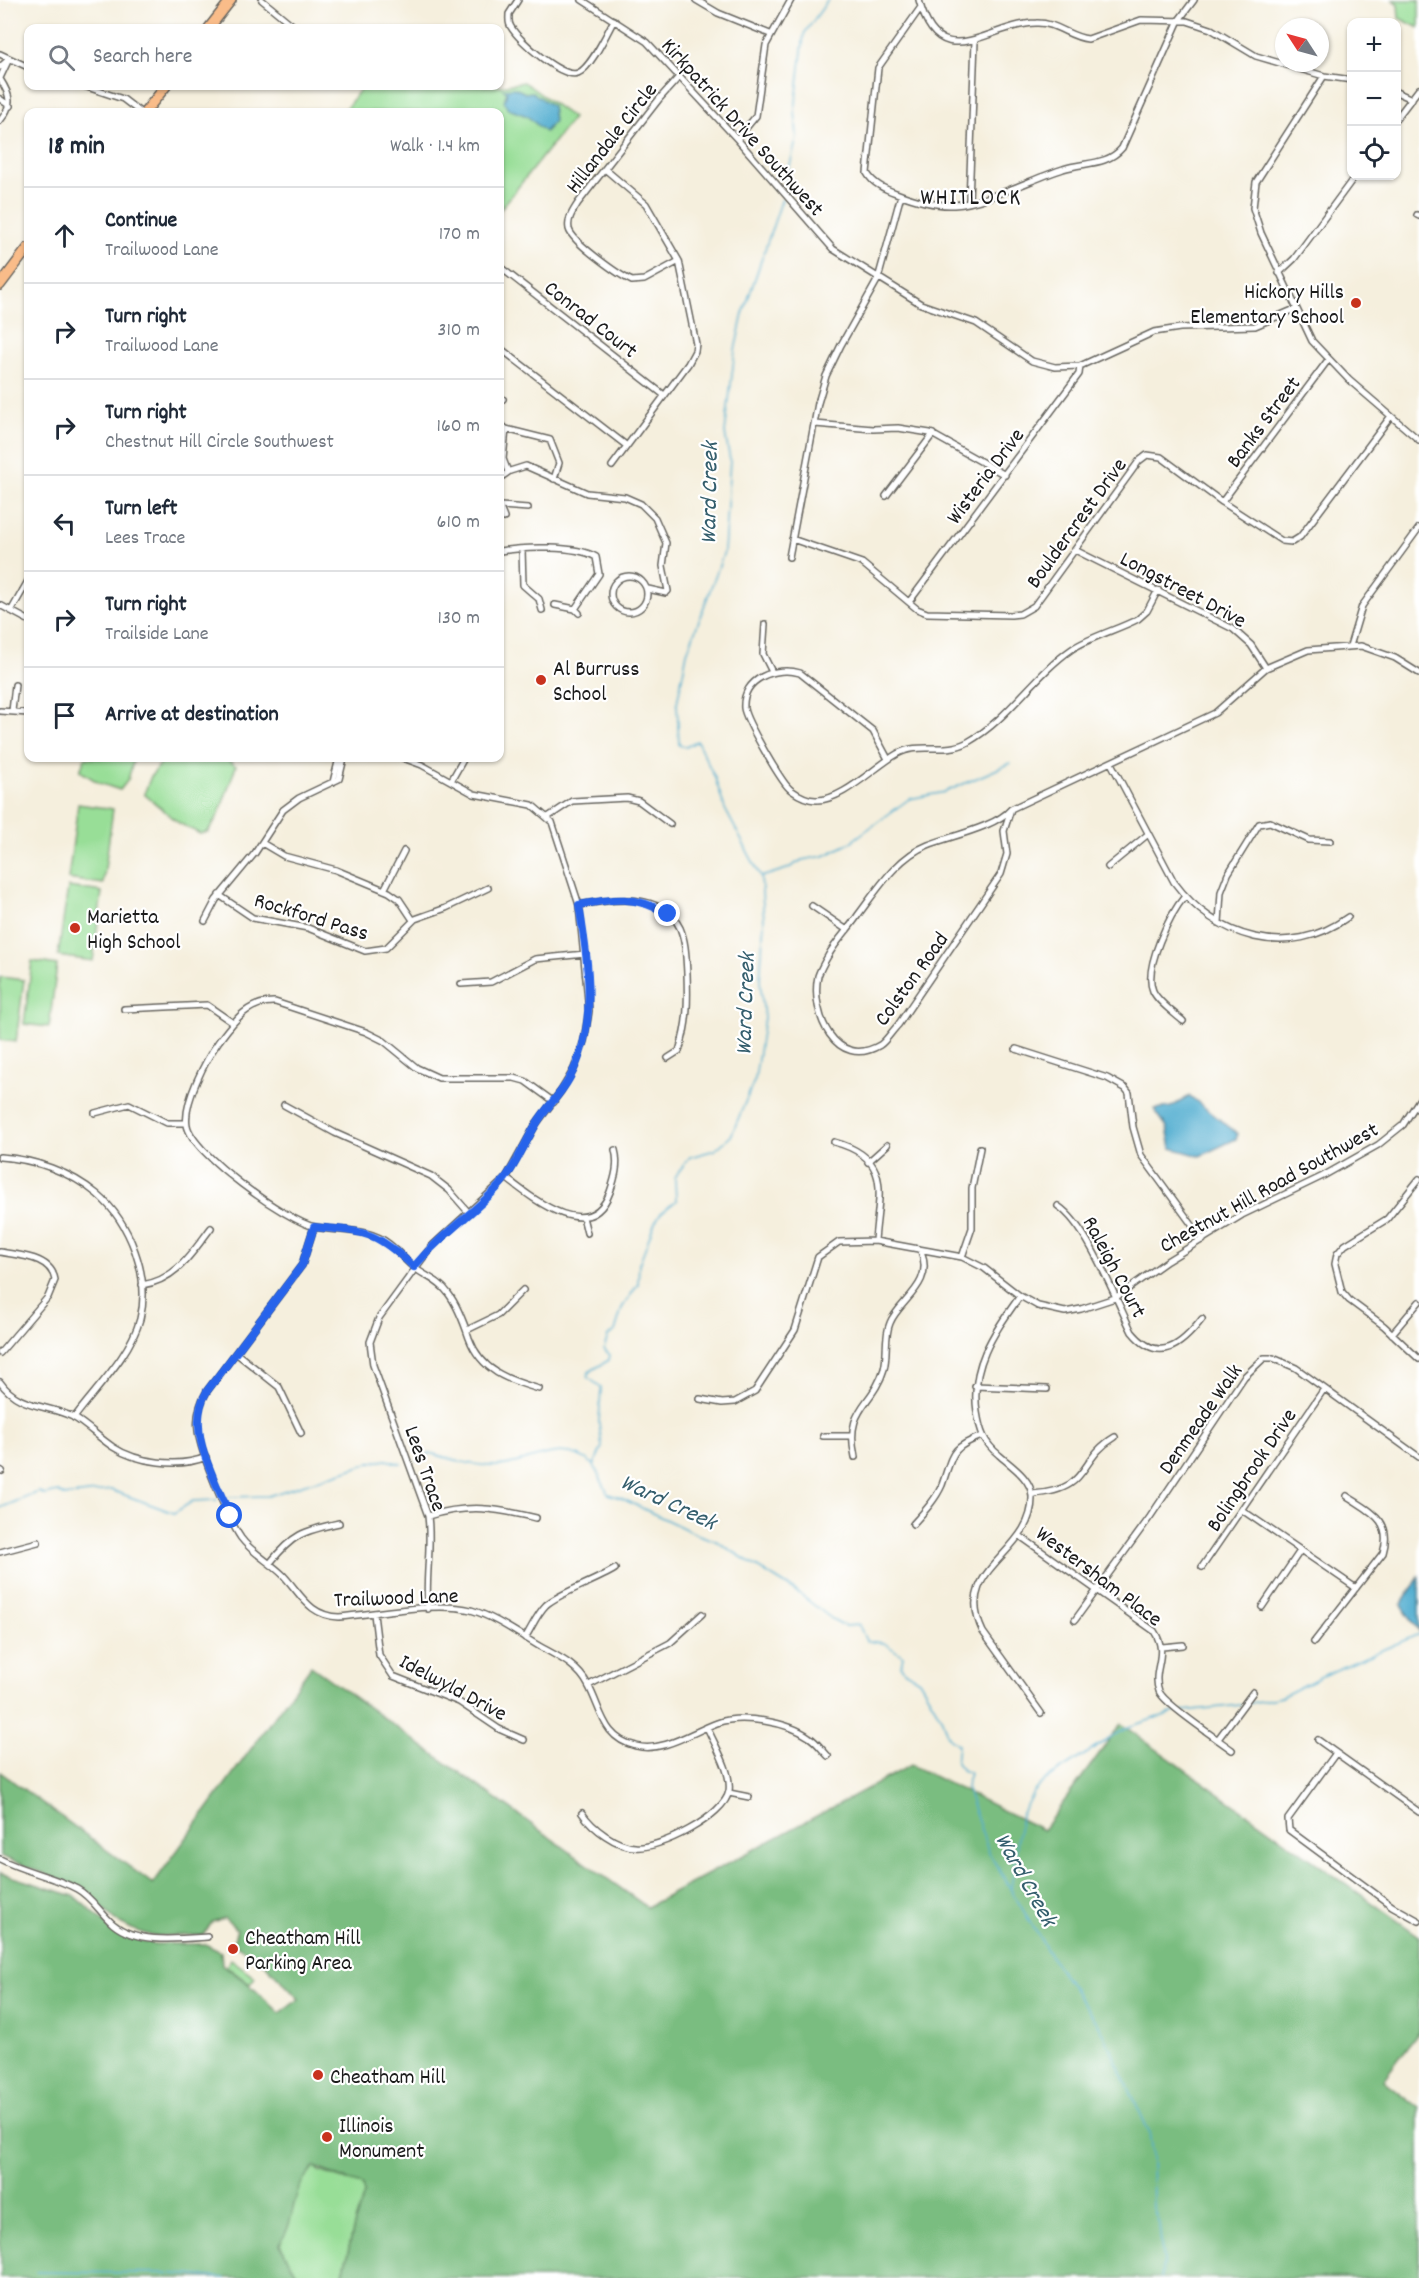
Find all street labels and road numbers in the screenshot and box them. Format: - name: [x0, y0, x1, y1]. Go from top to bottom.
- street label: Kirkpatrick Drive Southwest: [653, 32, 830, 225]
- street label: Hillandale Circle: [559, 77, 666, 201]
- street label: Conrad Court: [537, 274, 643, 367]
- street label: Banks Street: [1220, 371, 1310, 475]
- street label: Wisteria Drive: [940, 422, 1033, 532]
- street label: Bouldercrest Drive: [1020, 452, 1136, 596]
- street label: Longstreet Drive: [1114, 545, 1251, 637]
- street label: Rockford Pass: [250, 886, 372, 950]
- street label: Colston Road: [868, 927, 958, 1033]
- street label: Chestnut Hill Road Southwest: [1155, 1116, 1385, 1262]
- street label: Raleigh Court: [1073, 1211, 1153, 1324]
- street label: Denmeade Walk: [1152, 1358, 1251, 1482]
- street label: Bolingbrook Drive: [1200, 1403, 1306, 1539]
- street label: Lees Trace: [395, 1422, 453, 1516]
- street label: Westersham Place: [1028, 1520, 1168, 1636]
- street label: Trailwood Lane: [333, 1582, 459, 1617]
- street label: Idelwyld Drive: [393, 1648, 512, 1731]

